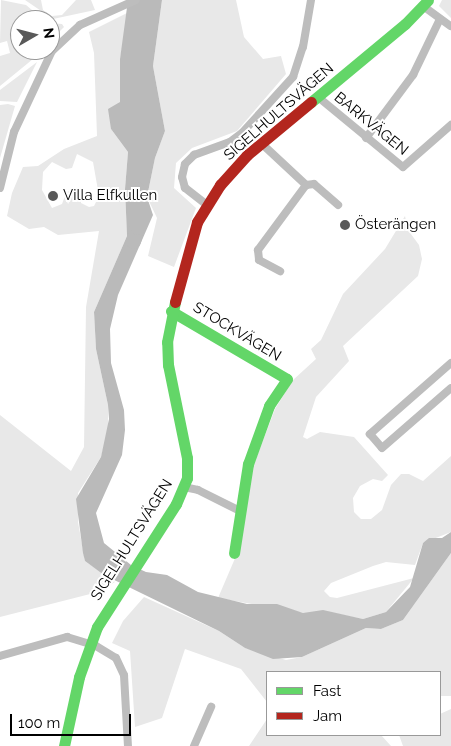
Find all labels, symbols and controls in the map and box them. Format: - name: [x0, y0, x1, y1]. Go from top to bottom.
- north arrow: [10, 10, 60, 60]
- text: N: [40, 27, 58, 39]
- street label: SIGELHULTSVÄGEN: [220, 59, 338, 165]
- street label: BARKVÄGEN: [330, 89, 412, 159]
- place label: Villa Elfkullen: [63, 187, 157, 205]
- marker: Villa Elfkullen: [47, 190, 59, 202]
- place label: Österängen: [355, 216, 436, 234]
- marker: Österängen: [339, 219, 351, 231]
- street label: STOCKVÄGEN: [190, 299, 284, 365]
- street label: SIGELHULTSVÄGEN: [87, 476, 177, 604]
- legend: [266, 671, 441, 736]
- text: Fast: [313, 682, 341, 700]
- scale bar: [12, 704, 134, 736]
- text: Jam: [313, 707, 342, 725]
- text: 100 m: [18, 714, 60, 732]

